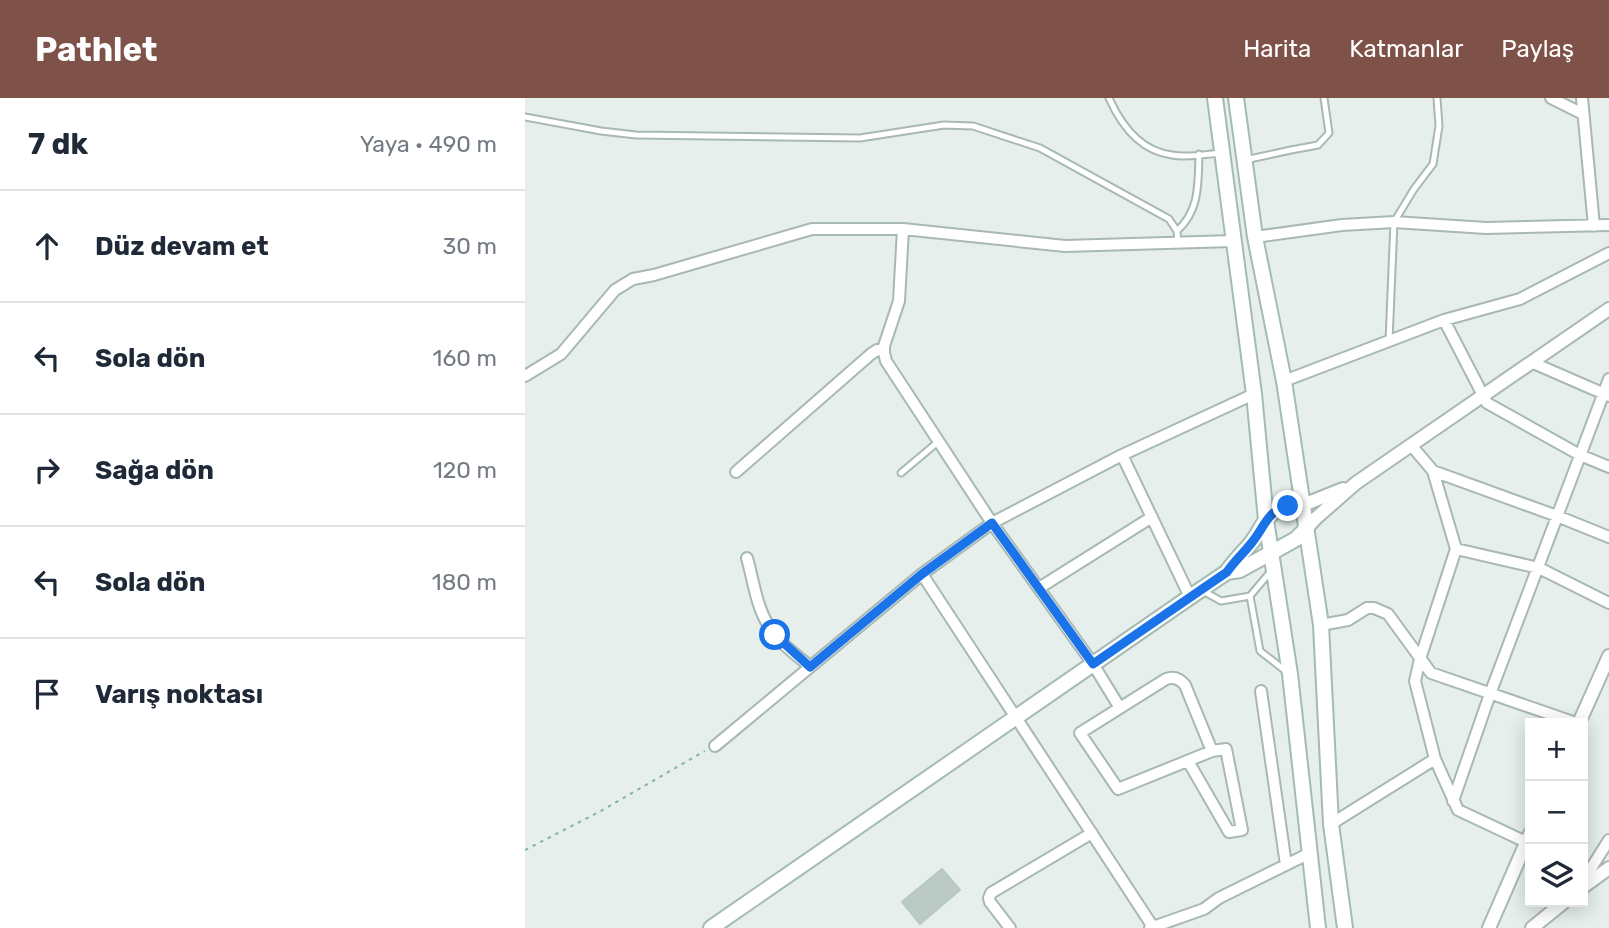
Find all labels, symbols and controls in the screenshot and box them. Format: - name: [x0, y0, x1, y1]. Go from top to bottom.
- text: Pathlet: [35, 30, 158, 69]
- text: Harita: [1243, 35, 1311, 63]
- text: Katmanlar: [1349, 35, 1463, 63]
- text: Paylaş: [1501, 35, 1574, 63]
- text: 7 dk: [28, 126, 88, 162]
- text: Yaya · 490 m: [360, 130, 497, 158]
- icon: ahead: [28, 227, 66, 265]
- text: Düz devam et: [95, 231, 269, 262]
- text: 30 m: [442, 232, 497, 260]
- icon: left: [28, 339, 66, 377]
- text: Sola dön: [95, 343, 205, 374]
- text: 160 m: [433, 344, 497, 372]
- icon: right: [28, 451, 66, 489]
- text: Sağa dön: [95, 455, 214, 486]
- text: 120 m: [433, 456, 497, 484]
- route end: [1272, 490, 1303, 521]
- icon: left: [28, 563, 66, 601]
- text: Sola dön: [95, 567, 205, 598]
- text: 180 m: [432, 568, 497, 596]
- route start: [759, 619, 790, 650]
- icon: arrive: [28, 675, 66, 713]
- text: Varış noktası: [95, 679, 263, 710]
- map controls: [1525, 718, 1588, 907]
- button: +: [1525, 718, 1588, 781]
- button: −: [1525, 781, 1588, 844]
- button: layers: [1525, 844, 1588, 907]

